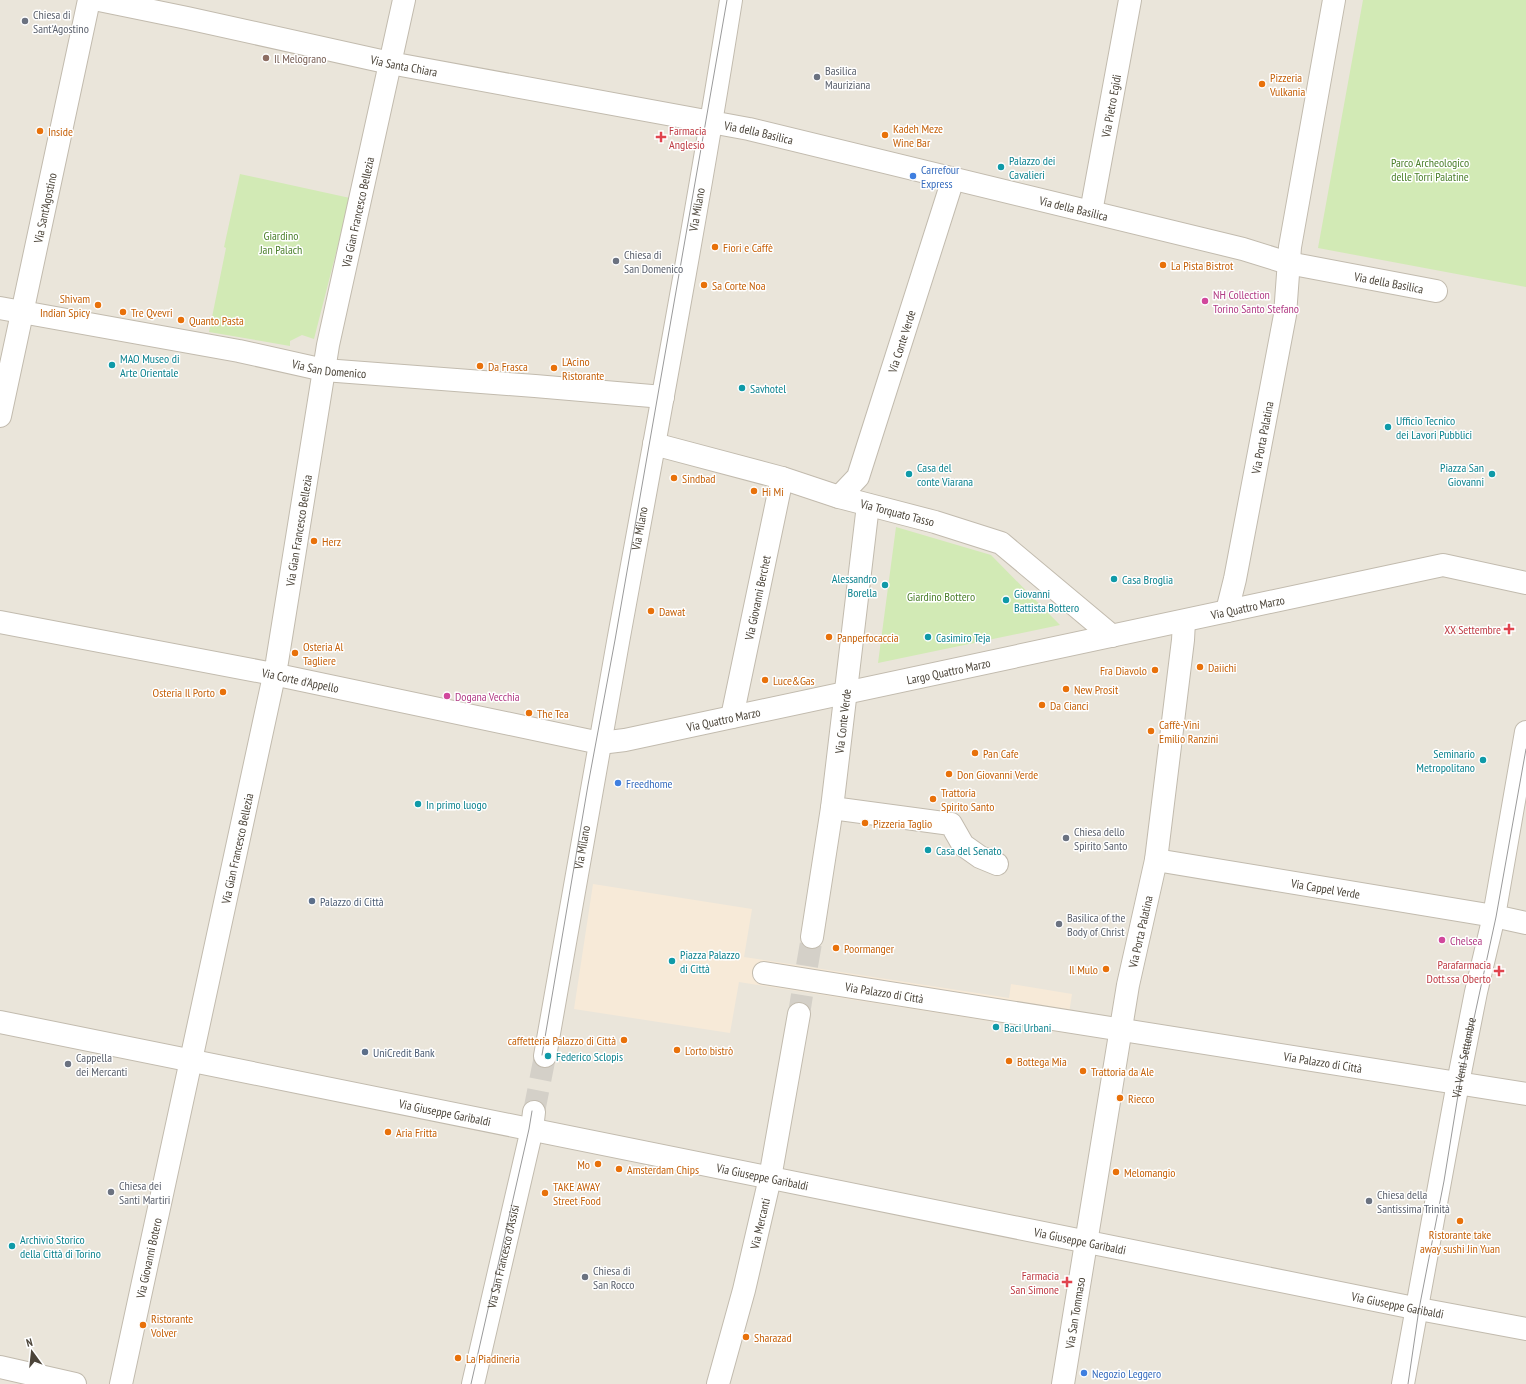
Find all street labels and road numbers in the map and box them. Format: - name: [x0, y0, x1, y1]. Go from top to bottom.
- street label: Via Santa Chiara: [368, 51, 439, 79]
- street label: Via Pietro Egidi: [1097, 73, 1124, 139]
- street label: Via della Basilica: [722, 117, 795, 147]
- street label: Via Gian Francesco Bellezia: [338, 155, 377, 270]
- street label: Via Sant'Agostino: [30, 171, 59, 245]
- street label: Via Milano: [685, 187, 707, 233]
- street label: Via della Basilica: [1037, 192, 1110, 224]
- street label: Via della Basilica: [1352, 268, 1425, 296]
- street label: Via Conte Verde: [884, 308, 918, 376]
- street label: Via San Domenico: [290, 355, 367, 381]
- street label: Via Porta Palatina: [1247, 400, 1276, 476]
- street label: Via Gian Francesco Bellezia: [282, 473, 315, 588]
- street label: Via Torquato Tasso: [858, 495, 936, 529]
- street label: Via Milano: [627, 505, 650, 552]
- street label: Via Giovanni Berchet: [741, 553, 773, 642]
- street label: Via Quattro Marzo: [1208, 592, 1286, 622]
- street label: Largo Quattro Marzo: [905, 655, 992, 687]
- street label: Via Corte d'Appello: [260, 664, 340, 695]
- street label: Via Conte Verde: [831, 688, 854, 755]
- street label: Via Quattro Marzo: [684, 704, 762, 734]
- street label: Via Gian Francesco Bellezia: [217, 791, 256, 906]
- street label: Via Milano: [570, 824, 593, 871]
- street label: Via Cappel Verde: [1289, 875, 1361, 901]
- street label: Via Porta Palatina: [1124, 894, 1155, 970]
- street label: Via Palazzo di Città: [843, 978, 925, 1006]
- street label: Via Venti Settembre: [1448, 1016, 1478, 1100]
- street label: Via Palazzo di Città: [1282, 1048, 1363, 1075]
- street label: Via Giuseppe Garibaldi: [397, 1095, 492, 1129]
- street label: Via Giuseppe Garibaldi: [714, 1159, 810, 1193]
- street label: Via Mercanti: [746, 1196, 773, 1251]
- street label: Via San Francesco d'Assisi: [483, 1203, 522, 1311]
- street label: Via Giovanni Botero: [132, 1216, 164, 1300]
- street label: Via Giuseppe Garibaldi: [1032, 1224, 1127, 1257]
- street label: Via San Tommaso: [1061, 1276, 1088, 1351]
- street label: Via Giuseppe Garibaldi: [1349, 1288, 1445, 1321]

